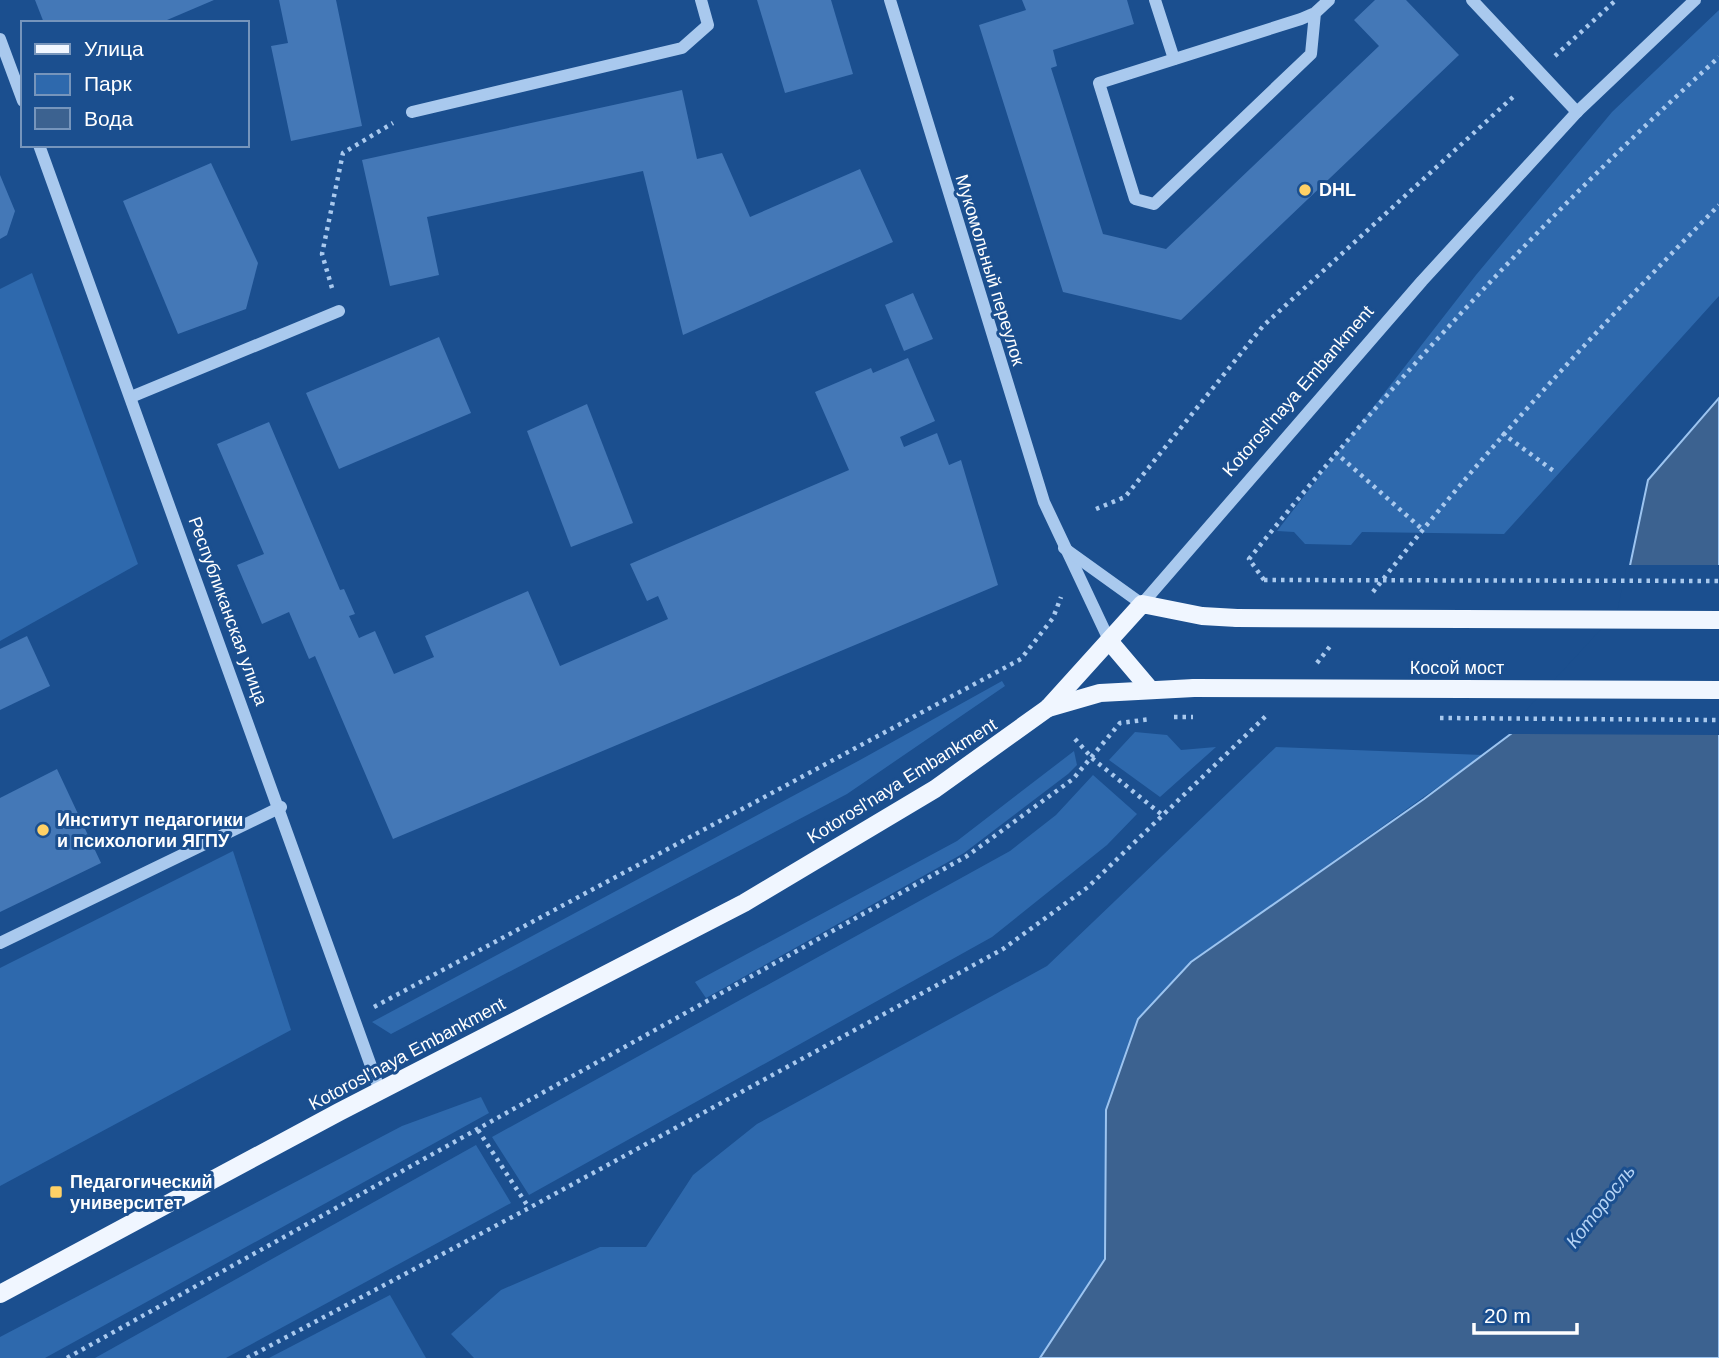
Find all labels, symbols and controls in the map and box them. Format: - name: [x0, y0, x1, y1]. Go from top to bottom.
- legend: [21, 21, 248, 147]
- text: Улица: [84, 37, 144, 60]
- text: Парк: [84, 72, 132, 95]
- text: Вода: [84, 107, 133, 130]
- street label: Мукомольный переулок: [951, 172, 1029, 368]
- place label: DHL: [1319, 180, 1356, 200]
- marker: DHL: [1297, 182, 1313, 198]
- street label: Kotorosl'naya Embankment: [1218, 302, 1378, 480]
- street label: Республиканская улица: [185, 514, 272, 709]
- street label: Косой мост: [1410, 658, 1504, 678]
- street label: Kotorosl'naya Embankment: [804, 714, 1000, 848]
- place label: Институт педагогики и психологии ЯГПУ: [57, 810, 243, 851]
- marker: Институт педагогики и психологии ЯГПУ: [35, 822, 51, 838]
- street label: Kotorosl'naya Embankment: [305, 994, 509, 1114]
- water label: Которосль: [1562, 1161, 1639, 1252]
- place label: Педагогический университет: [70, 1172, 213, 1213]
- marker: Педагогический университет: [48, 1184, 64, 1200]
- scale bar: [1474, 1292, 1577, 1336]
- text: 20 m: [1484, 1304, 1531, 1327]

